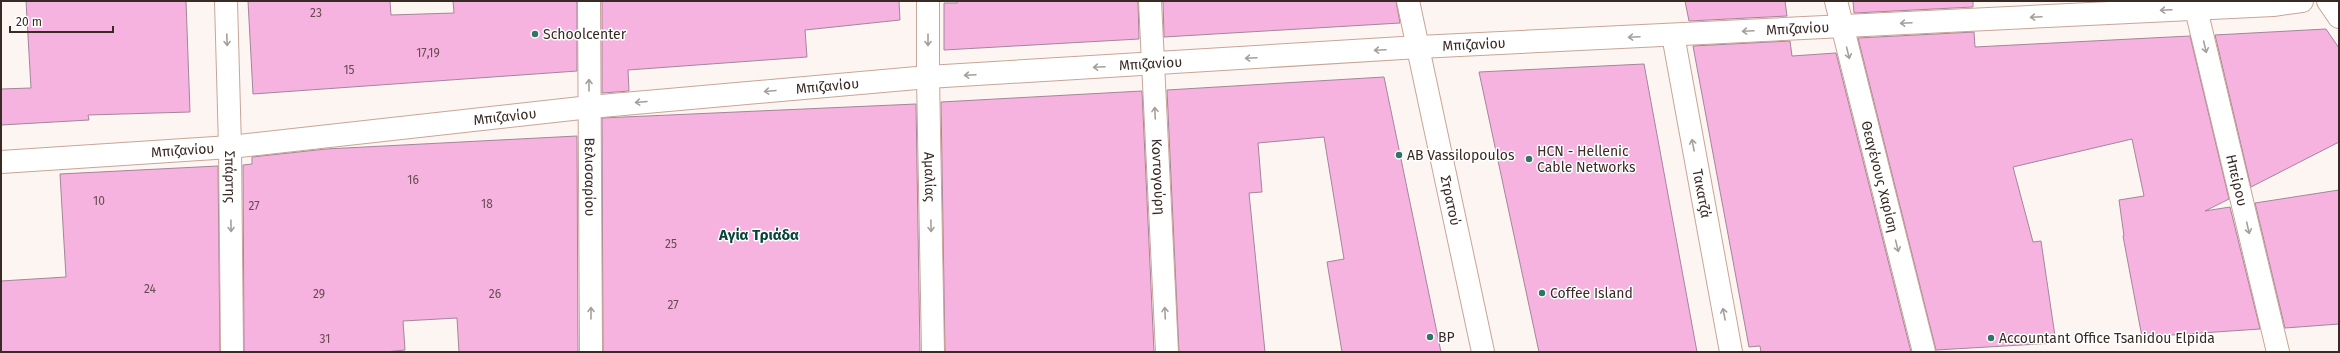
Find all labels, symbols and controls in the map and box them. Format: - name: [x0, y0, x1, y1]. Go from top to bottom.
- house number: 23: [310, 6, 322, 20]
- one-way arrow: [2160, 7, 2173, 14]
- scale bar: [10, 8, 113, 34]
- one-way arrow: [2030, 13, 2043, 20]
- text: 20 m: [16, 15, 42, 29]
- street label: Μπιζανίου: [1766, 18, 1830, 38]
- one-way arrow: [1900, 20, 1913, 27]
- place label: Schoolcenter: [543, 26, 627, 43]
- one-way arrow: [1742, 27, 1755, 35]
- marker: Schoolcenter: [530, 29, 540, 39]
- one-way arrow: [223, 33, 231, 46]
- one-way arrow: [924, 33, 932, 46]
- one-way arrow: [1628, 33, 1641, 40]
- street label: Μπιζανίου: [1442, 34, 1506, 54]
- one-way arrow: [2202, 40, 2209, 53]
- house number: 17,19: [416, 46, 440, 60]
- one-way arrow: [1374, 46, 1387, 53]
- one-way arrow: [1845, 46, 1852, 59]
- street label: Μπιζανίου: [1118, 53, 1183, 74]
- one-way arrow: [1245, 54, 1258, 61]
- house number: 15: [343, 63, 355, 77]
- one-way arrow: [1093, 63, 1106, 70]
- one-way arrow: [964, 71, 977, 78]
- street label: Μπιζανίου: [795, 75, 860, 97]
- one-way arrow: [586, 79, 593, 92]
- one-way arrow: [764, 87, 777, 94]
- one-way arrow: [635, 99, 648, 106]
- street label: Μπιζανίου: [472, 105, 537, 128]
- one-way arrow: [1151, 107, 1159, 120]
- street label: Θεαγένους Χαρίση: [1858, 119, 1902, 234]
- street label: Βελισσαρίου: [581, 138, 599, 216]
- street label: Κοντογούρη: [1148, 138, 1169, 215]
- one-way arrow: [1689, 138, 1697, 151]
- street label: Μπιζανίου: [150, 140, 215, 161]
- place label: HCN - Hellenic Cable Networks: [1537, 143, 1636, 176]
- place label: AB Vassilopoulos: [1407, 147, 1515, 164]
- marker: AB Vassilopoulos: [1394, 150, 1404, 160]
- street label: Σπάρτης: [222, 151, 239, 204]
- street label: Αμαλίας: [921, 152, 939, 203]
- street label: Ηπείρου: [2223, 153, 2251, 208]
- marker: HCN - Hellenic Cable Networks: [1524, 154, 1534, 164]
- street label: Τακατζά: [1689, 167, 1715, 219]
- house number: 16: [407, 173, 419, 187]
- street label: Στρατού: [1437, 174, 1464, 227]
- house number: 10: [93, 194, 105, 208]
- house number: 18: [481, 197, 493, 211]
- house number: 27: [248, 199, 260, 213]
- one-way arrow: [227, 219, 235, 232]
- one-way arrow: [927, 219, 935, 232]
- one-way arrow: [2245, 221, 2253, 234]
- district label: Αγία Τριάδα: [718, 226, 799, 244]
- house number: 25: [665, 237, 677, 251]
- one-way arrow: [1894, 240, 1902, 253]
- house number: 24: [144, 282, 157, 296]
- place label: Coffee Island: [1550, 285, 1633, 302]
- house number: 29: [313, 287, 325, 301]
- house number: 26: [489, 287, 501, 301]
- marker: Coffee Island: [1537, 288, 1547, 298]
- house number: 27: [667, 298, 679, 312]
- one-way arrow: [587, 307, 595, 320]
- one-way arrow: [1161, 307, 1168, 320]
- one-way arrow: [1720, 308, 1728, 321]
- place label: BP: [1438, 329, 1455, 346]
- place label: Accountant Office Tsanidou Elpida: [1999, 330, 2215, 347]
- house number: 31: [320, 332, 330, 346]
- marker: BP: [1425, 332, 1435, 342]
- marker: Accountant Office Tsanidou Elpida: [1986, 333, 1996, 343]

